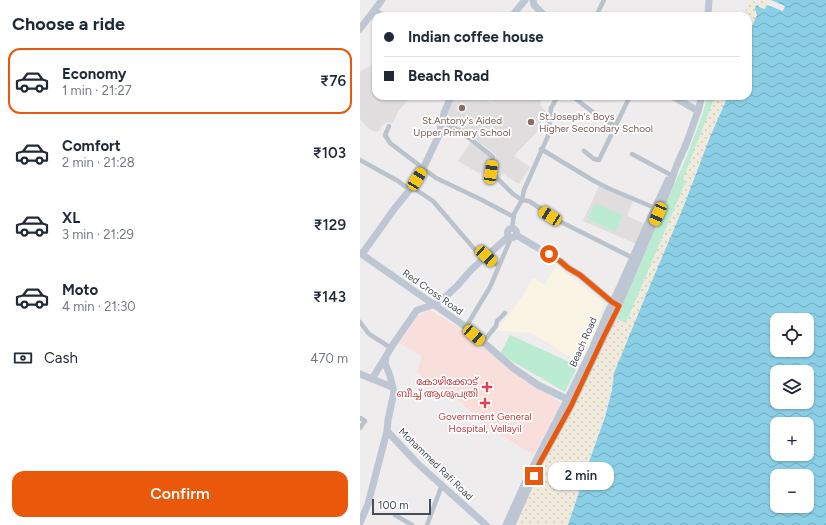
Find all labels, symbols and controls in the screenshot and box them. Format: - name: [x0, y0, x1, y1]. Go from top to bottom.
- text: Choose a ride: [12, 13, 125, 35]
- text: Indian coffee house: [408, 28, 544, 46]
- icon: car: [14, 63, 50, 99]
- text: Economy: [62, 65, 127, 83]
- text: Beach Road: [408, 67, 489, 85]
- text: ₹76: [320, 72, 346, 90]
- text: 1 min · 21:27: [62, 83, 132, 98]
- marker: St.Antony's Aided Upper Primary School: [457, 103, 467, 113]
- place label: St.Joseph's Boys Higher Secondary School: [539, 110, 653, 135]
- place label: St.Antony's Aided Upper Primary School: [413, 114, 511, 139]
- marker: St.Joseph's Boys Higher Secondary School: [526, 117, 536, 127]
- icon: car: [14, 135, 50, 171]
- text: Comfort: [62, 137, 121, 155]
- text: ₹103: [313, 144, 346, 162]
- text: 2 min · 21:28: [62, 155, 135, 170]
- car: [483, 159, 499, 185]
- car: [406, 166, 428, 192]
- car: [648, 201, 668, 227]
- car: [537, 204, 563, 228]
- icon: car: [14, 207, 50, 243]
- text: XL: [62, 209, 80, 227]
- text: ₹129: [313, 216, 346, 234]
- text: 3 min · 21:29: [62, 227, 134, 242]
- car: [473, 243, 499, 269]
- route start: [540, 245, 558, 263]
- street label: Red Cross Road: [400, 266, 466, 318]
- icon: car: [14, 279, 50, 315]
- text: Moto: [62, 281, 98, 299]
- text: ₹143: [313, 288, 346, 306]
- text: 4 min · 21:30: [62, 299, 136, 314]
- map controls: [770, 313, 814, 513]
- button: locate: [770, 313, 814, 357]
- street label: Beach Road: [566, 315, 600, 369]
- car: [461, 323, 487, 347]
- icon: cash: [12, 347, 34, 369]
- text: Cash: [44, 349, 78, 367]
- text: 470 m: [310, 351, 348, 366]
- button: layers: [770, 365, 814, 409]
- place label: കോഴിക്കോട് ബീച്ച് ആശുപത്രി: [397, 375, 479, 400]
- marker: കോഴിക്കോട് ബീച്ച് ആശുപത്രി: [481, 381, 493, 393]
- marker: Government General Hospital, Vellayil: [479, 397, 491, 409]
- place label: Government General Hospital, Vellayil: [438, 410, 532, 435]
- button: +: [770, 417, 814, 461]
- street label: Mohammed Rafi Road: [396, 425, 476, 503]
- callout: 2 min: [548, 462, 614, 490]
- route end: [525, 467, 543, 485]
- text: 2 min: [565, 468, 597, 483]
- button: −: [770, 469, 814, 513]
- button: Confirm: [12, 471, 348, 517]
- scale bar: [372, 497, 431, 516]
- text: 100 m: [378, 499, 409, 512]

